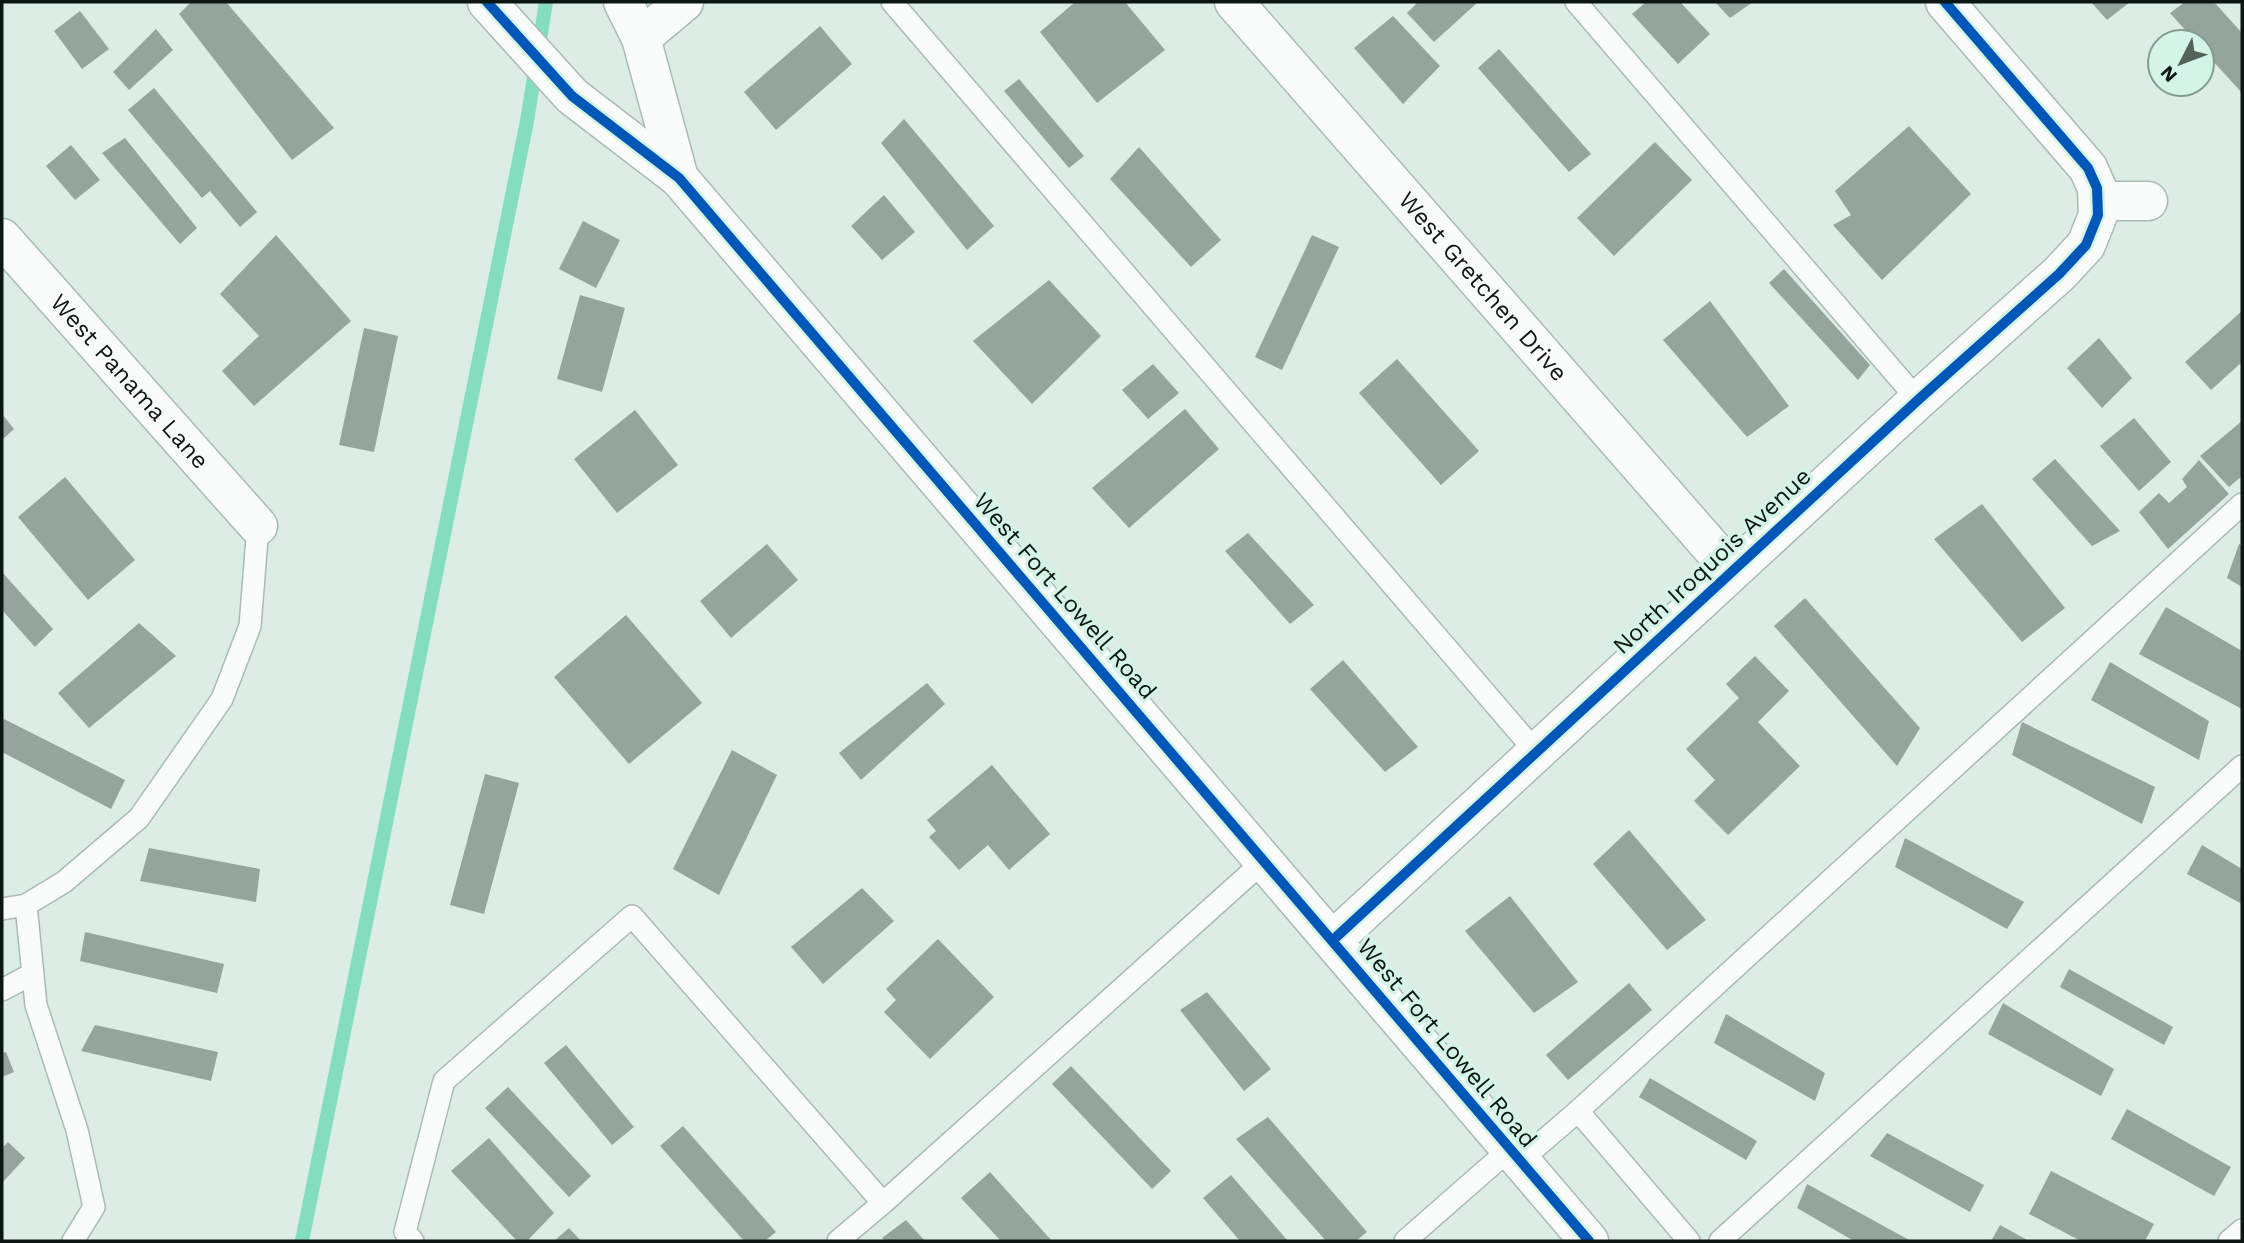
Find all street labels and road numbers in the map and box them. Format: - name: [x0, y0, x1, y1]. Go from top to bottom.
- street label: West Gretchen Drive: [1393, 186, 1573, 387]
- street label: West Panama Lane: [45, 288, 215, 475]
- street label: North Iroquois Avenue: [1607, 462, 1817, 660]
- street label: West Fort Lowell Road: [968, 487, 1162, 705]
- street label: West Fort Lowell Road: [1351, 933, 1543, 1153]

